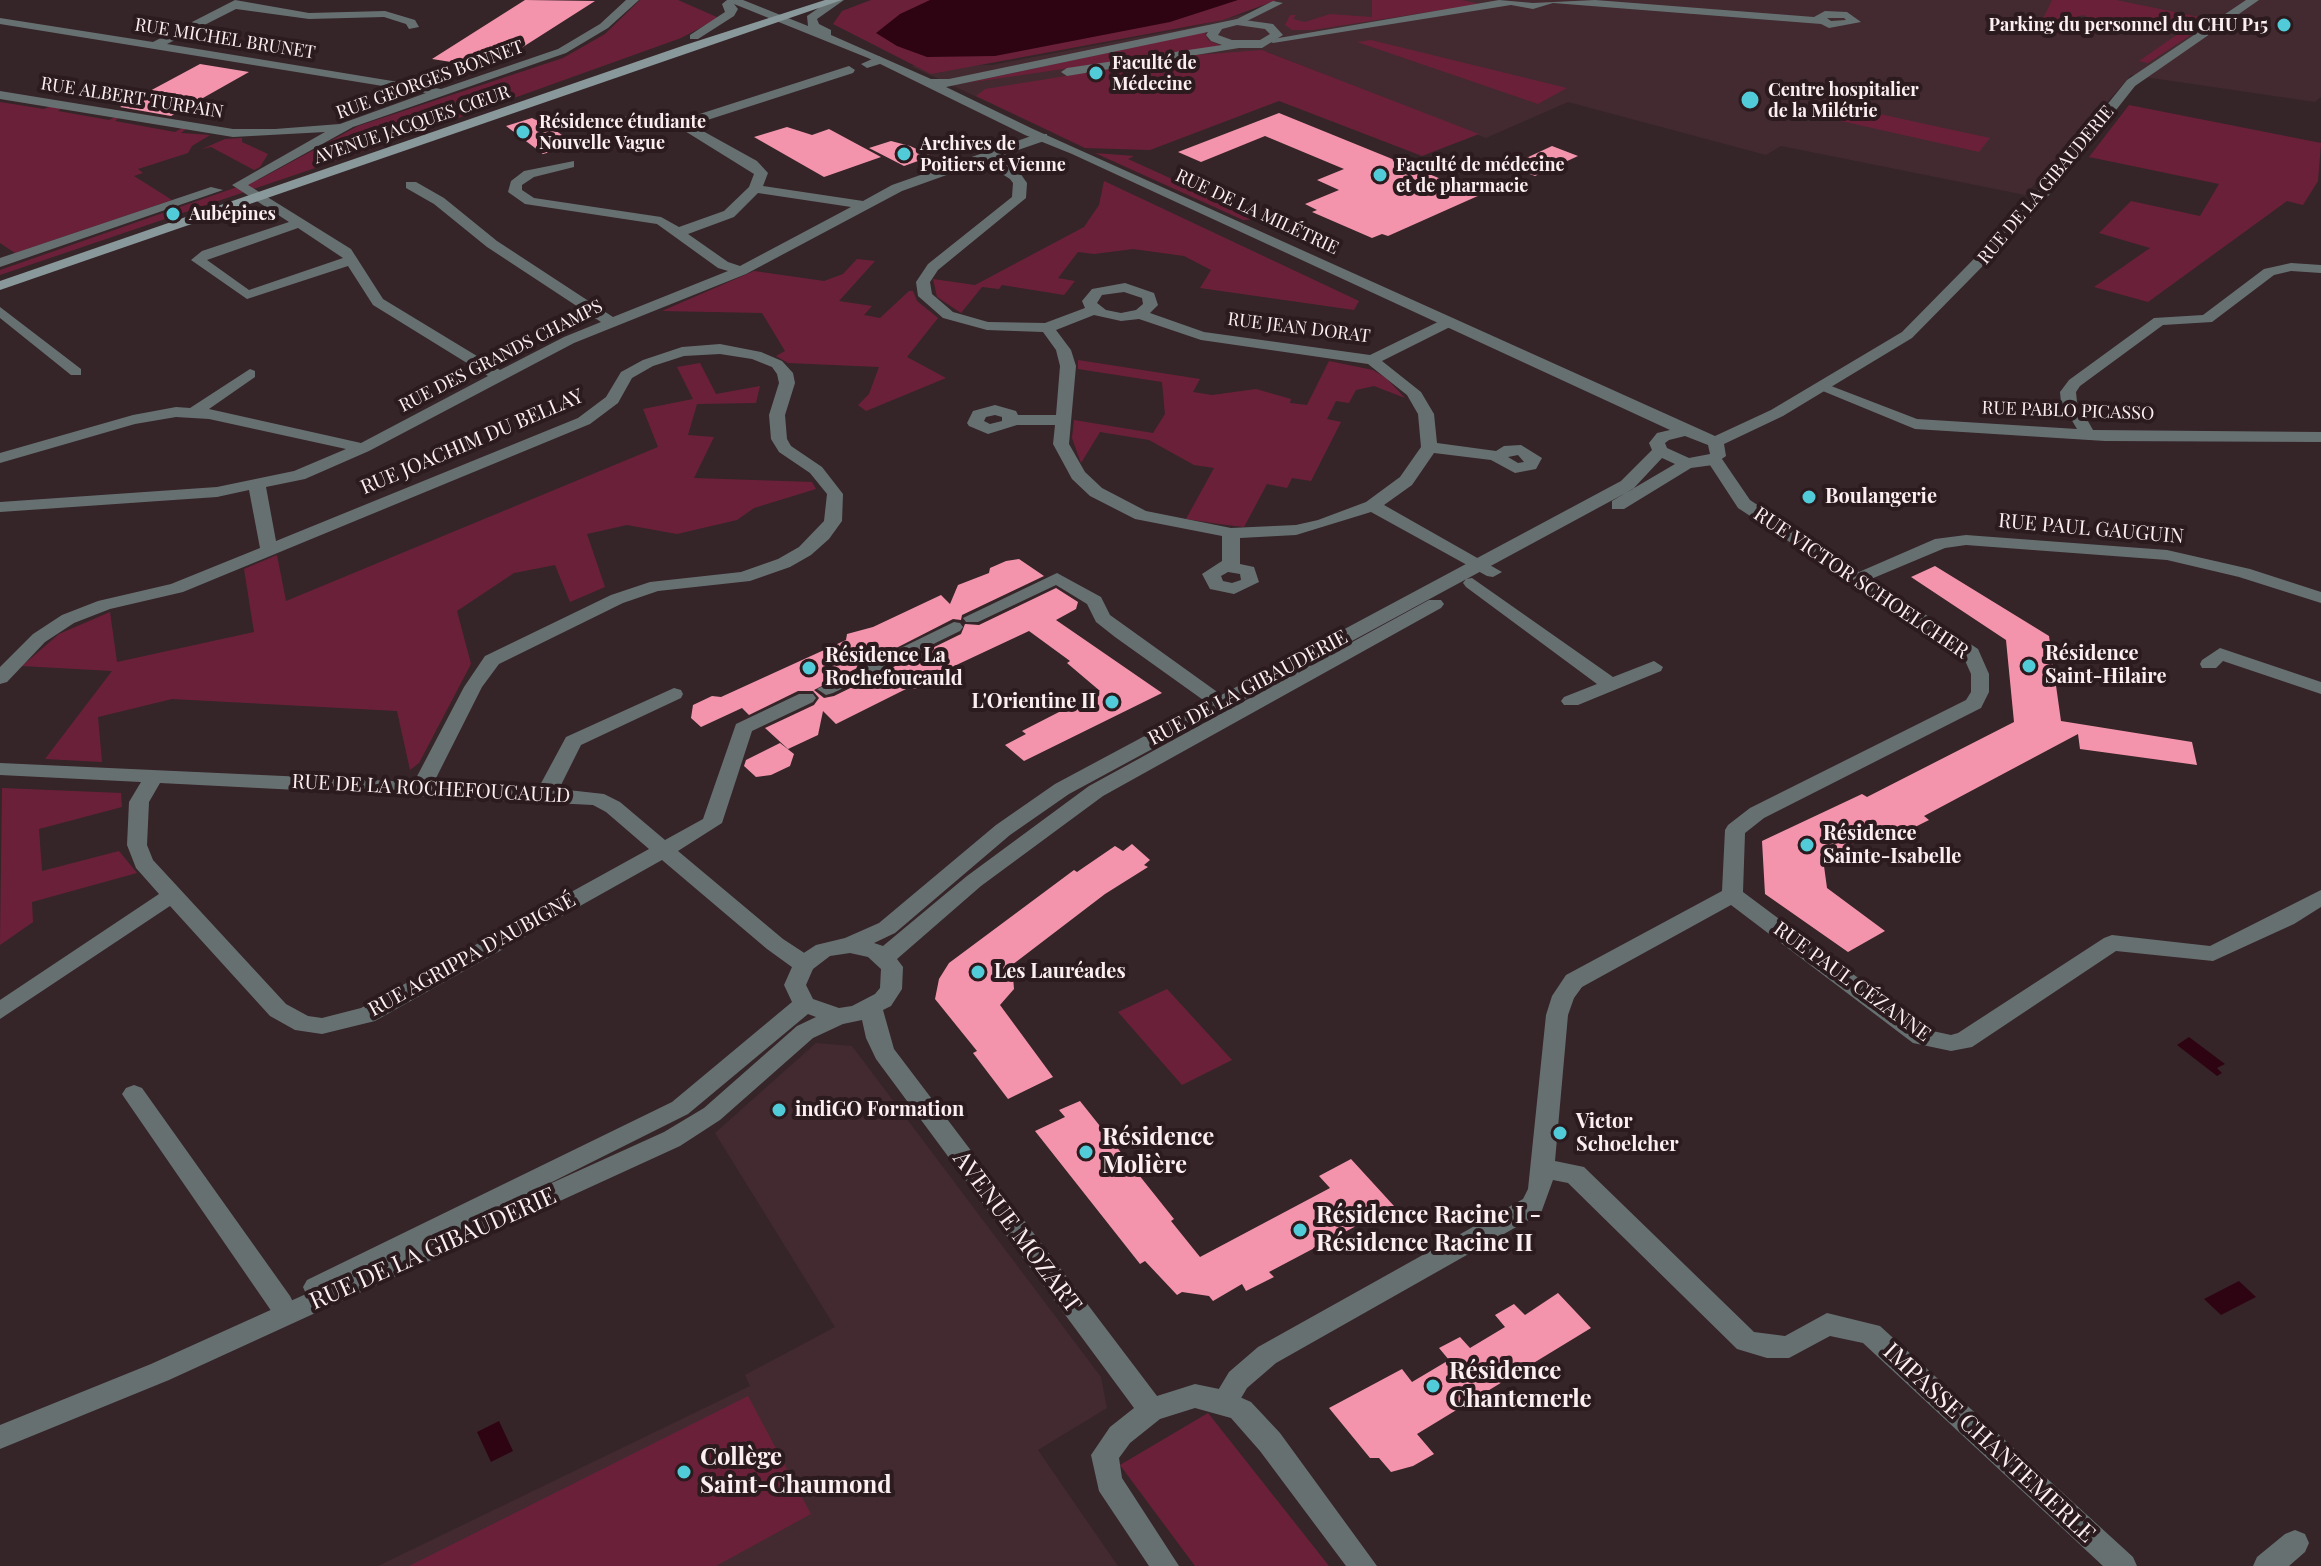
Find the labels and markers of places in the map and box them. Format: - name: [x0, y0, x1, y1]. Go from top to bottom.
- place label: Parking du personnel du CHU P15: [1989, 14, 2268, 36]
- marker: Parking du personnel du CHU P15: [2275, 16, 2293, 34]
- place label: Faculté de Médecine: [1112, 52, 1196, 94]
- marker: Faculté de Médecine: [1087, 64, 1105, 82]
- place label: Centre hospitalier de la Milétrie: [1768, 79, 1919, 122]
- marker: Centre hospitalier de la Milétrie: [1739, 89, 1761, 111]
- place label: Résidence étudiante Nouvelle Vague: [539, 111, 706, 154]
- marker: Résidence étudiante Nouvelle Vague: [514, 123, 532, 141]
- place label: Archives de Poitiers et Vienne: [920, 133, 1066, 176]
- marker: Archives de Poitiers et Vienne: [895, 145, 913, 163]
- place label: Faculté de médecine et de pharmacie: [1396, 154, 1565, 196]
- marker: Faculté de médecine et de pharmacie: [1371, 166, 1389, 184]
- place label: Aubépines: [189, 203, 276, 225]
- marker: Aubépines: [164, 205, 182, 223]
- place label: Boulangerie: [1825, 485, 1937, 509]
- marker: Boulangerie: [1800, 488, 1818, 506]
- place label: Résidence Saint-Hilaire: [2045, 642, 2166, 689]
- place label: Résidence La Rochefoucauld: [825, 644, 963, 691]
- marker: Résidence Saint-Hilaire: [2020, 657, 2038, 675]
- marker: Résidence La Rochefoucauld: [800, 659, 818, 677]
- place label: L'Orientine II: [971, 690, 1096, 714]
- marker: L'Orientine II: [1103, 693, 1121, 711]
- place label: Résidence Sainte-Isabelle: [1823, 822, 1961, 869]
- marker: Résidence Sainte-Isabelle: [1798, 836, 1816, 854]
- place label: Les Lauréades: [994, 960, 1126, 984]
- marker: Les Lauréades: [969, 963, 987, 981]
- place label: indiGO Formation: [795, 1098, 964, 1122]
- marker: indiGO Formation: [770, 1101, 788, 1119]
- place label: Victor Schoelcher: [1576, 1110, 1679, 1157]
- place label: Résidence Molière: [1102, 1124, 1214, 1180]
- marker: Victor Schoelcher: [1551, 1124, 1569, 1142]
- marker: Résidence Molière: [1077, 1143, 1095, 1161]
- place label: Résidence Racine I - Résidence Racine II: [1316, 1202, 1541, 1258]
- marker: Résidence Racine I - Résidence Racine II: [1291, 1221, 1309, 1239]
- place label: Résidence Chantemerle: [1449, 1358, 1592, 1414]
- marker: Résidence Chantemerle: [1424, 1377, 1442, 1395]
- place label: Collège Saint-Chaumond: [700, 1444, 892, 1500]
- marker: Collège Saint-Chaumond: [675, 1463, 693, 1481]

